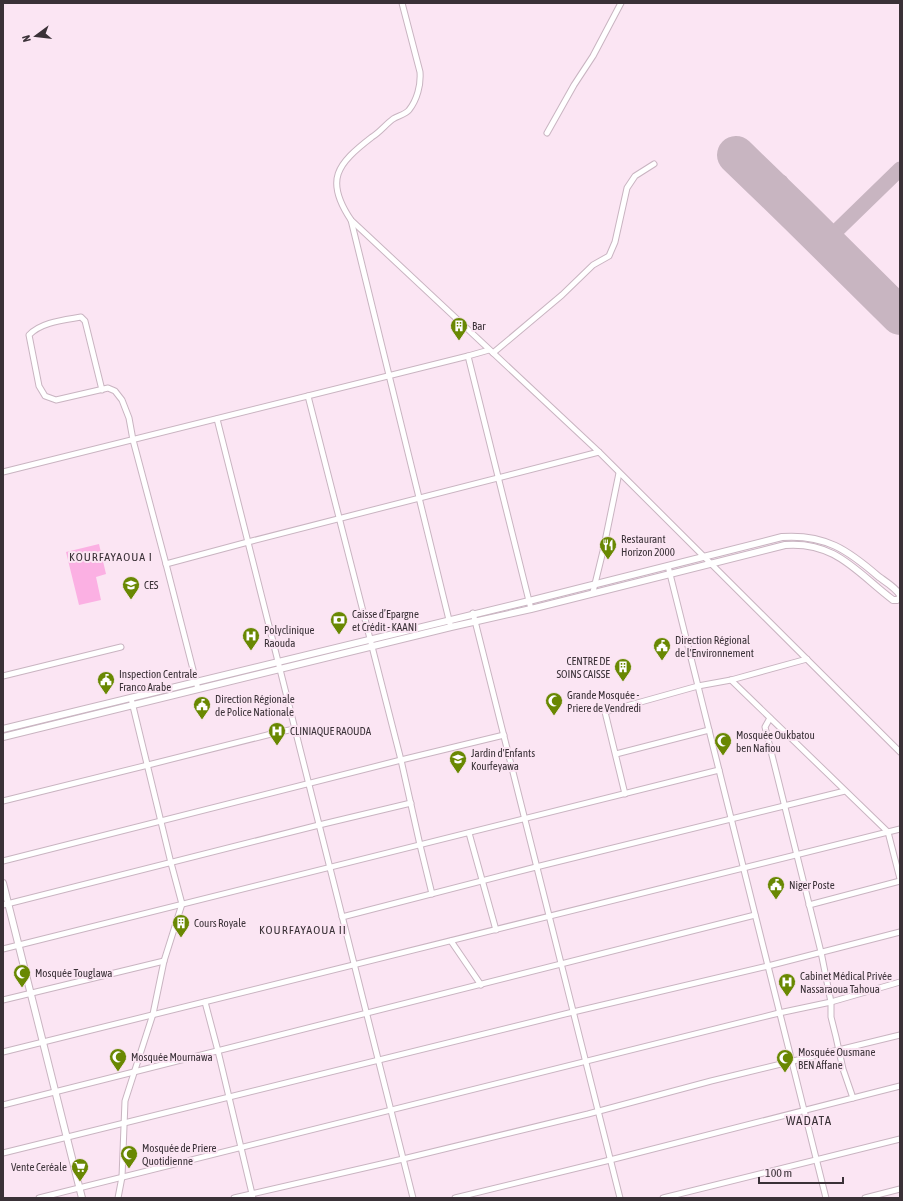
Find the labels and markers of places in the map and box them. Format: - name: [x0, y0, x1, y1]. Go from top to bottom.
- building icon: Bar: [449, 316, 469, 341]
- place label: Bar: [472, 320, 486, 332]
- place label: Restaurant Horizon 2000: [621, 533, 675, 558]
- restaurant icon: Restaurant Horizon 2000: [598, 535, 618, 560]
- school or university icon: CES: [121, 575, 141, 600]
- place label: CES: [144, 579, 159, 591]
- place label: Caisse d’Epargne et Crédit - KAANI: [352, 608, 419, 633]
- bank icon: Caisse d’Epargne et Crédit - KAANI: [329, 610, 349, 635]
- place label: Polyclinique Raouda: [264, 624, 315, 649]
- hospital icon: Polyclinique Raouda: [241, 626, 261, 651]
- place label: Direction Régional de l'Environnement: [675, 634, 754, 659]
- public building icon: Direction Régional de l'Environnement: [652, 636, 672, 661]
- place label: CENTRE DE SOINS CAISSE: [556, 655, 610, 680]
- building icon: CENTRE DE SOINS CAISSE: [613, 657, 633, 682]
- place label: Inspection Centrale Franco Arabe: [119, 668, 197, 693]
- public building icon: Inspection Centrale Franco Arabe: [96, 670, 116, 695]
- place label: Grande Mosquée - Priere de Vendredi: [567, 689, 641, 714]
- mosque icon: Grande Mosquée - Priere de Vendredi: [544, 691, 564, 716]
- place label: Direction Régionale de Police Nationale: [215, 693, 295, 718]
- public building icon: Direction Régionale de Police Nationale: [192, 695, 212, 720]
- hospital icon: CLINIAQUE RAOUDA: [267, 721, 287, 746]
- place label: CLINIAQUE RAOUDA: [290, 725, 372, 737]
- place label: Mosquée Oukbatou ben Nafiou: [736, 729, 815, 754]
- mosque icon: Mosquée Oukbatou ben Nafiou: [713, 731, 733, 756]
- place label: Jardin d'Enfants Kourfeyawa: [471, 747, 535, 772]
- school or university icon: Jardin d'Enfants Kourfeyawa: [448, 749, 468, 774]
- public building icon: Niger Poste: [766, 875, 786, 900]
- place label: Niger Poste: [789, 879, 835, 891]
- building icon: Cours Royale: [171, 913, 191, 938]
- place label: Cours Royale: [194, 917, 246, 929]
- mosque icon: Mosquée Touglawa: [12, 963, 32, 988]
- place label: Mosquée Touglawa: [35, 967, 112, 979]
- place label: Cabinet Médical Privée Nassaraoua Tahoua: [800, 970, 892, 995]
- hospital icon: Cabinet Médical Privée Nassaraoua Tahoua: [777, 972, 797, 997]
- place label: Mosquée Ousmane BEN Affane: [798, 1046, 875, 1071]
- mosque icon: Mosquée Mournawa: [108, 1047, 128, 1072]
- mosque icon: Mosquée Ousmane BEN Affane: [775, 1048, 795, 1073]
- place label: Mosquée Mournawa: [131, 1051, 213, 1063]
- place label: Mosquée de Priere Quotidienne: [142, 1142, 217, 1167]
- mosque icon: Mosquée de Priere Quotidienne: [119, 1144, 139, 1169]
- supermarket icon: Vente Ceréale: [70, 1157, 90, 1182]
- place label: Vente Ceréale: [11, 1161, 67, 1173]

